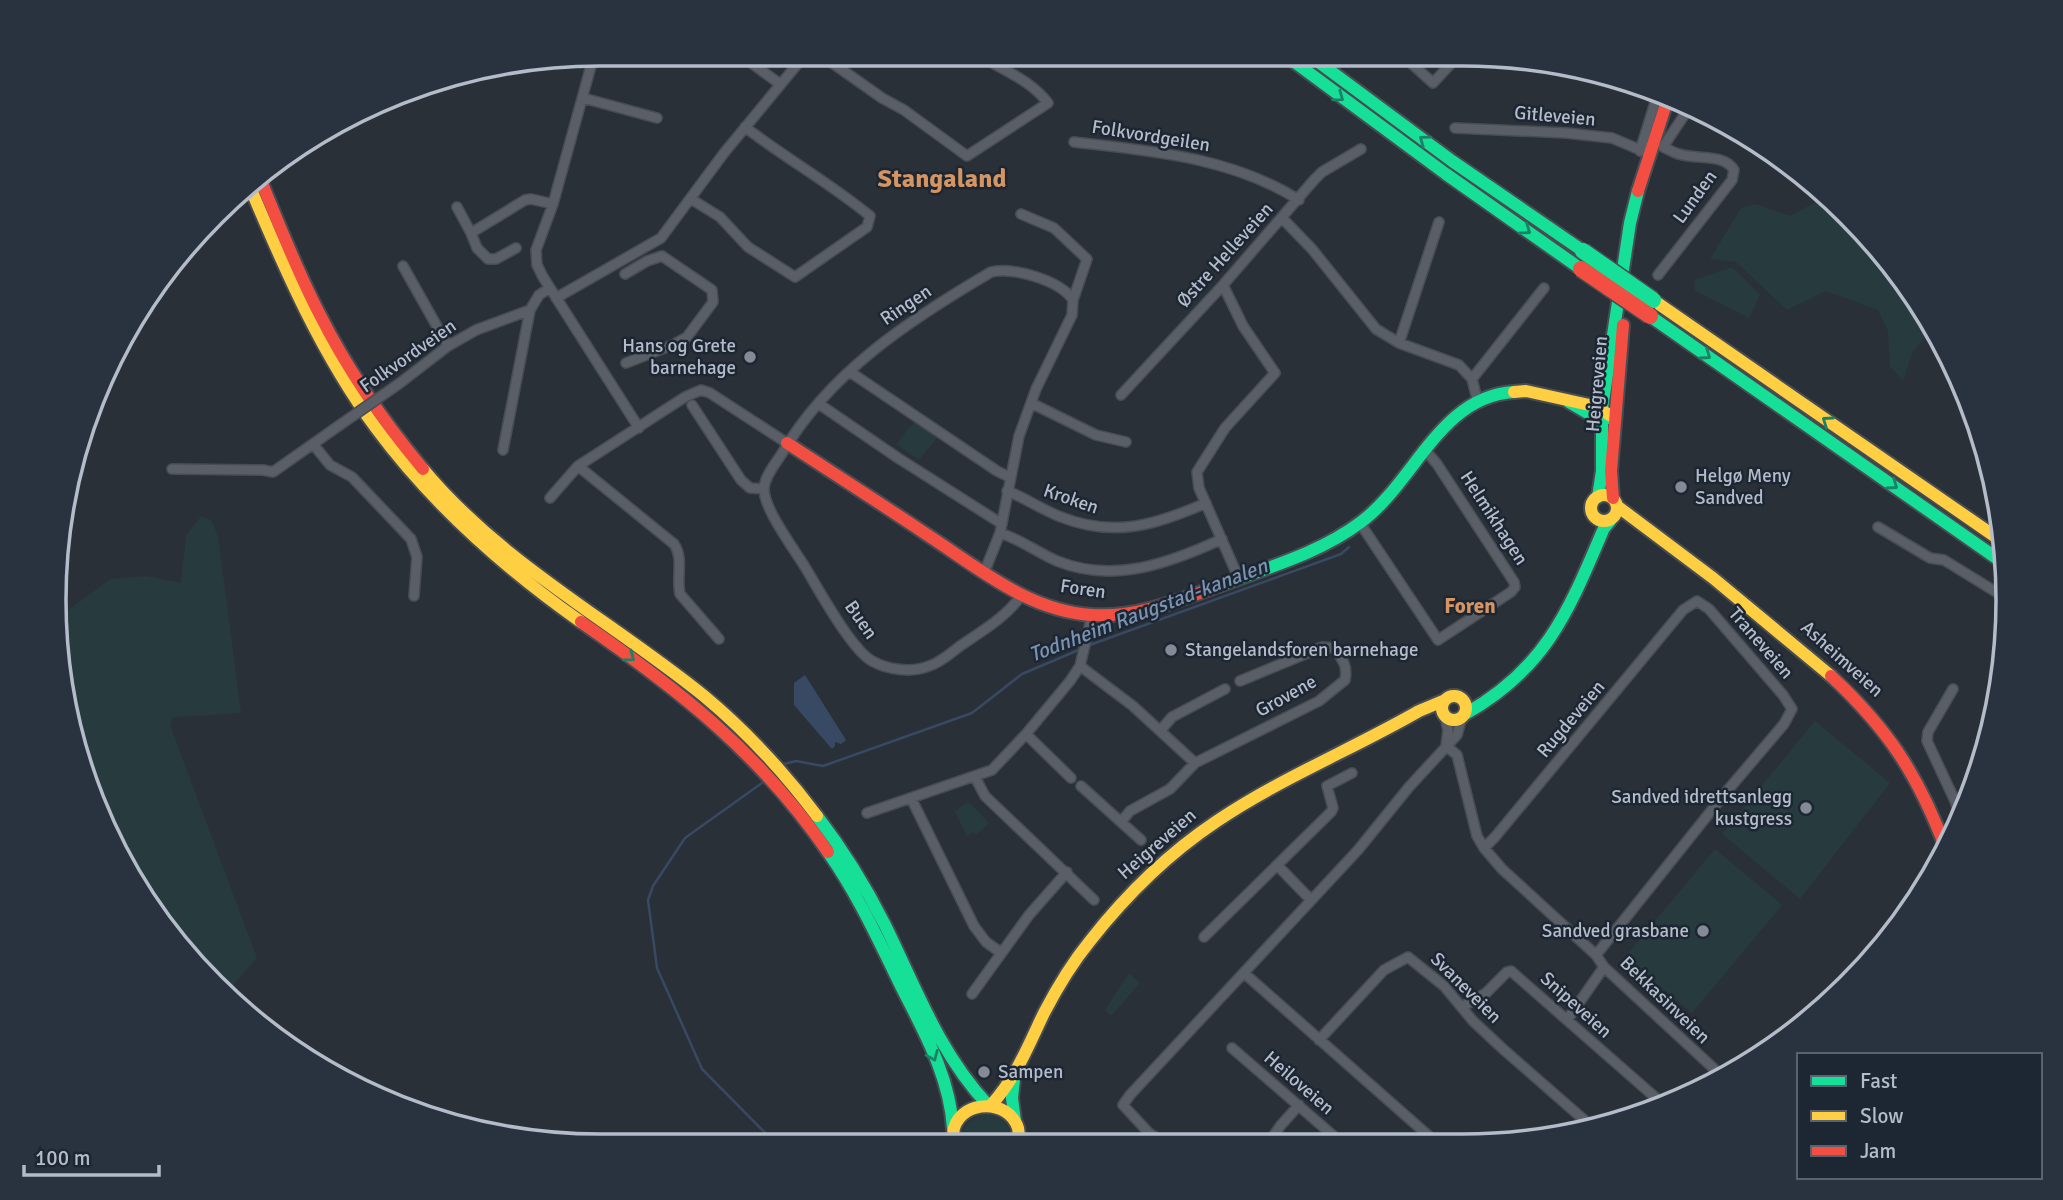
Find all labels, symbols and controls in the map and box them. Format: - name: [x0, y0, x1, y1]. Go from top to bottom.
- one-way arrow: [1331, 88, 1344, 101]
- street label: Gitleveien: [1513, 100, 1597, 132]
- street label: Folkvordgeilen: [1090, 115, 1212, 157]
- one-way arrow: [1419, 136, 1432, 148]
- district label: Stangaland: [878, 163, 1006, 195]
- street label: Lunden: [1668, 166, 1722, 228]
- street label: Østre Helleveien: [1172, 198, 1278, 312]
- one-way arrow: [1518, 222, 1531, 234]
- street label: Ringen: [876, 279, 936, 331]
- street label: Folkvordveien: [355, 314, 461, 398]
- place label: Hans og Grete barnehage: [622, 334, 736, 380]
- street label: Heigreveien: [1581, 335, 1613, 433]
- one-way arrow: [1698, 347, 1711, 359]
- marker: Hans og Grete barnehage: [742, 349, 758, 365]
- one-way arrow: [1822, 417, 1835, 429]
- place label: Helgø Meny Sandved: [1695, 464, 1791, 510]
- street label: Helmikhagen: [1455, 466, 1533, 570]
- one-way arrow: [1885, 477, 1898, 489]
- street label: Kroken: [1040, 478, 1102, 520]
- marker: Helgø Meny Sandved: [1673, 479, 1689, 495]
- water label: Todnheim Raugstad-kanalen: [1025, 552, 1272, 668]
- street label: Foren: [1059, 574, 1107, 604]
- district label: Foren: [1444, 593, 1496, 619]
- street label: Buen: [839, 596, 883, 644]
- street label: Traneveien: [1723, 602, 1799, 684]
- street label: Asheimveien: [1796, 616, 1888, 702]
- place label: Stangelandsforen barnehage: [1185, 638, 1418, 662]
- marker: Stangelandsforen barnehage: [1163, 642, 1179, 658]
- one-way arrow: [622, 649, 635, 661]
- street label: Grovene: [1251, 669, 1321, 723]
- street label: Rugdeveien: [1532, 675, 1610, 763]
- place label: Sandved idrettsanlegg kustgress: [1611, 785, 1792, 831]
- marker: Sandved idrettsanlegg kustgress: [1798, 800, 1814, 816]
- street label: Heigreveien: [1113, 803, 1201, 885]
- place label: Sandved grasbane: [1542, 919, 1689, 943]
- marker: Sandved grasbane: [1695, 923, 1711, 939]
- street label: Svaneveien: [1425, 947, 1507, 1029]
- street label: Bekkasinveien: [1615, 951, 1715, 1049]
- street label: Snipeveien: [1535, 967, 1617, 1043]
- street label: Heiloveien: [1259, 1046, 1339, 1120]
- one-way arrow: [925, 1050, 939, 1062]
- legend: [1797, 1053, 2042, 1179]
- place label: Sampen: [998, 1060, 1063, 1084]
- marker: Sampen: [976, 1064, 992, 1080]
- text: Fast: [1860, 1068, 1897, 1094]
- text: Slow: [1860, 1103, 1904, 1129]
- scale bar: [24, 1134, 159, 1178]
- text: Jam: [1860, 1138, 1896, 1164]
- text: 100 m: [35, 1145, 90, 1171]

